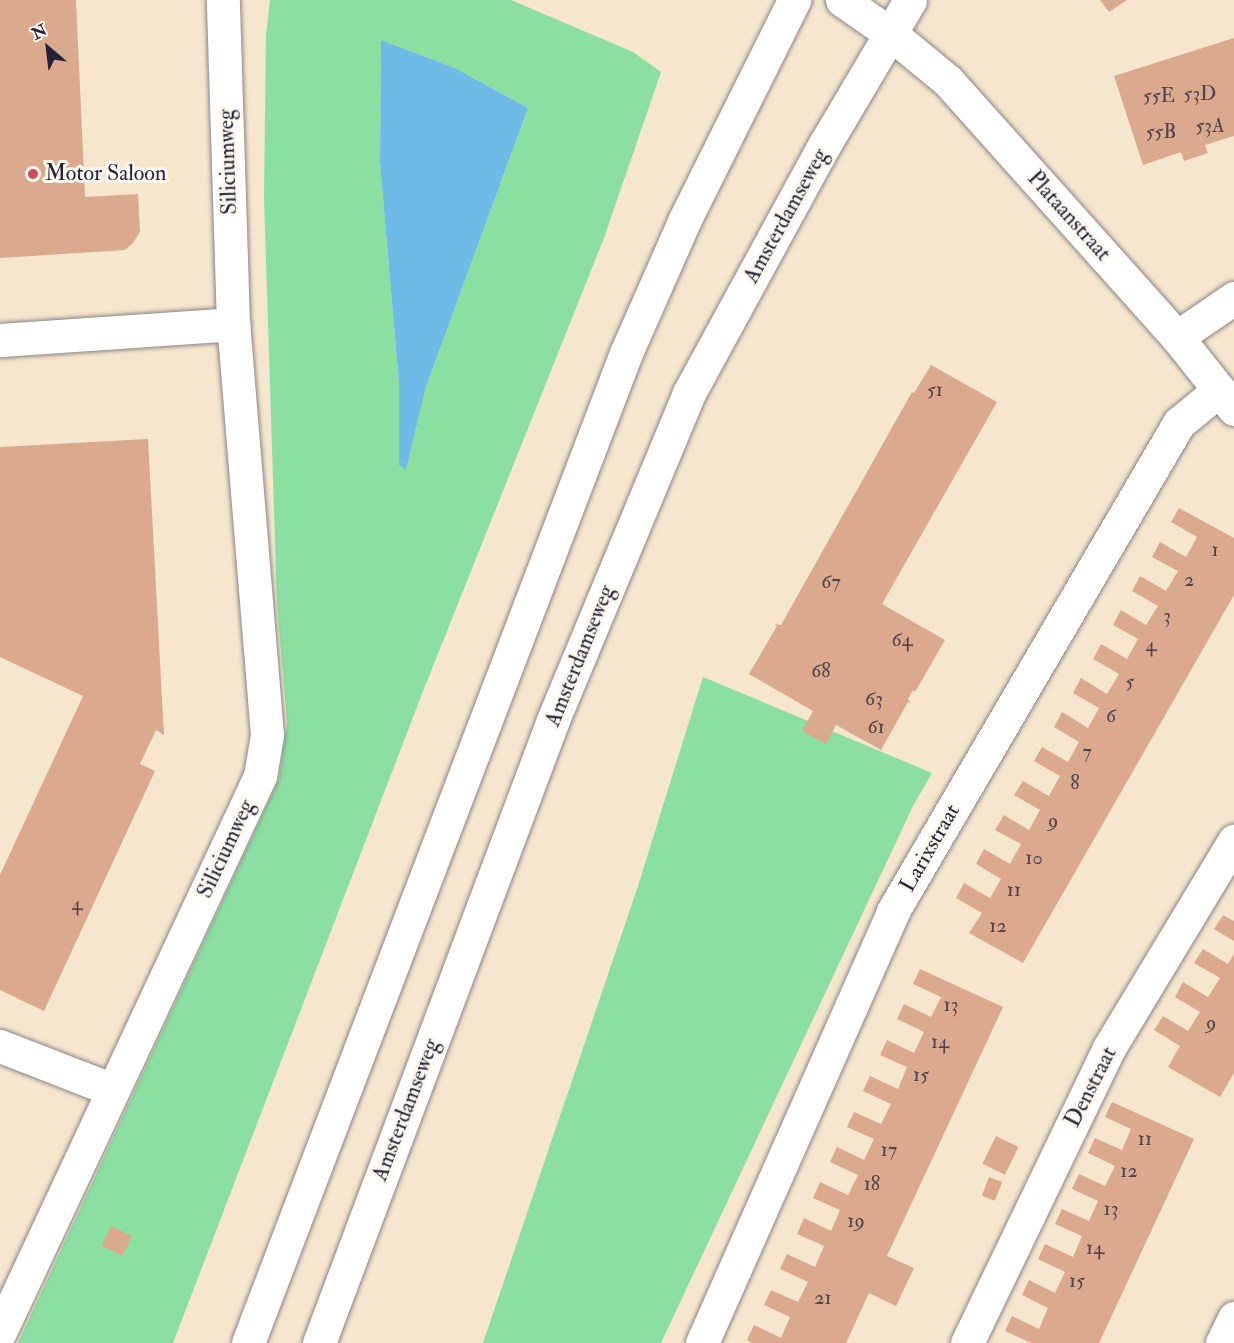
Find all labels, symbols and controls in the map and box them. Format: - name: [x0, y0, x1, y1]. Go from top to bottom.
- north arrow: [18, 18, 78, 78]
- text: N: [29, 20, 51, 44]
- house number: 53D: [1184, 81, 1216, 105]
- house number: 55E: [1143, 83, 1175, 107]
- street label: Siliciumweg: [213, 109, 243, 215]
- house number: 53A: [1195, 113, 1225, 137]
- house number: 55B: [1146, 119, 1176, 143]
- street label: Amsterdamseweg: [738, 144, 834, 288]
- place label: Motor Saloon: [45, 161, 166, 187]
- street label: Plataanstraat: [1022, 165, 1116, 267]
- marker: Motor Saloon: [26, 167, 40, 181]
- house number: 51: [927, 377, 943, 401]
- house number: 1: [1211, 537, 1219, 561]
- house number: 2: [1184, 567, 1194, 591]
- house number: 67: [821, 569, 841, 593]
- street label: Amsterdamseweg: [540, 581, 620, 731]
- house number: 3: [1163, 603, 1171, 627]
- house number: 64: [892, 627, 912, 651]
- house number: 4: [1146, 632, 1156, 656]
- house number: 68: [811, 658, 831, 682]
- house number: 5: [1126, 669, 1134, 693]
- house number: 63: [865, 686, 883, 710]
- house number: 6: [1106, 703, 1116, 727]
- house number: 61: [867, 714, 885, 738]
- house number: 7: [1082, 739, 1092, 763]
- house number: 8: [1070, 770, 1080, 794]
- street label: Siliciumweg: [192, 796, 260, 902]
- street label: Larixstraat: [894, 799, 966, 897]
- house number: 9: [1048, 808, 1058, 832]
- house number: 10: [1025, 845, 1043, 869]
- house number: 11: [1007, 877, 1021, 901]
- house number: 4: [72, 891, 82, 915]
- house number: 12: [989, 913, 1007, 937]
- house number: 13: [944, 992, 958, 1016]
- house number: 9: [1206, 1010, 1216, 1034]
- house number: 14: [931, 1029, 949, 1053]
- street label: Amsterdamseweg: [367, 1035, 445, 1185]
- street label: Denstraat: [1060, 1042, 1122, 1132]
- house number: 15: [913, 1062, 929, 1086]
- house number: 11: [1138, 1126, 1152, 1150]
- house number: 17: [881, 1137, 897, 1161]
- house number: 12: [1120, 1158, 1138, 1182]
- house number: 18: [864, 1171, 880, 1195]
- house number: 13: [1104, 1196, 1118, 1220]
- house number: 19: [847, 1208, 865, 1232]
- house number: 14: [1086, 1235, 1104, 1259]
- house number: 15: [1069, 1268, 1085, 1292]
- house number: 21: [814, 1285, 832, 1309]

